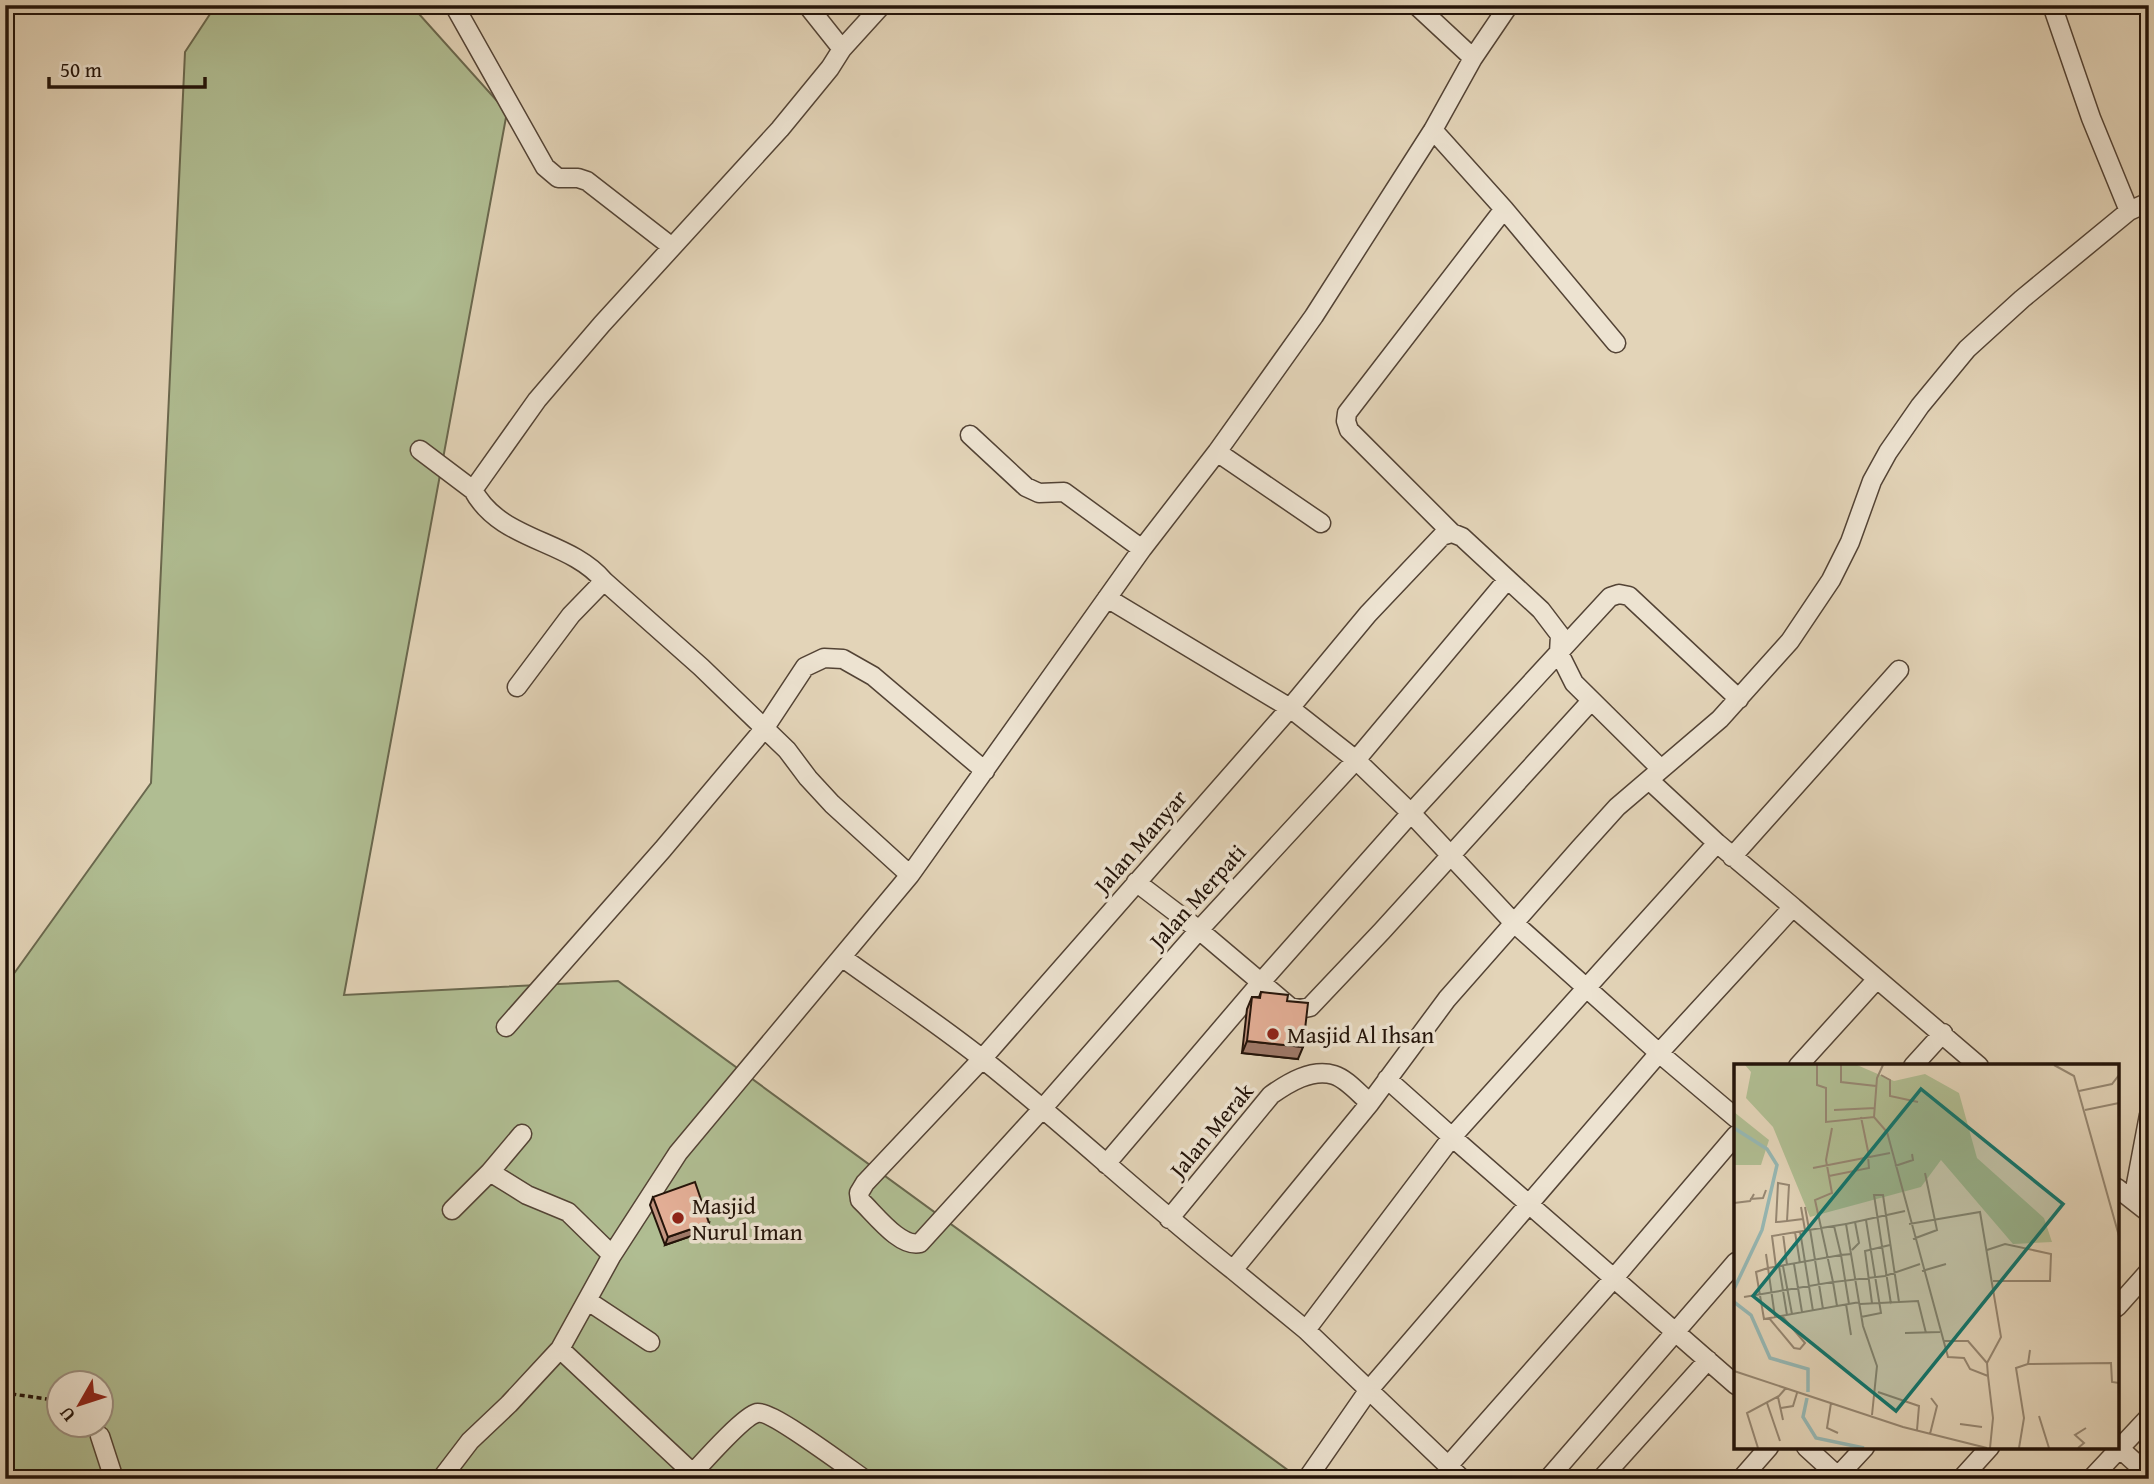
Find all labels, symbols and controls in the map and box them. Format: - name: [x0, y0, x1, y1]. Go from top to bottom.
- scale bar: [49, 46, 205, 90]
- text: 50 m: [60, 54, 102, 85]
- street label: Jalan Manyar: [1084, 782, 1195, 902]
- street label: Jalan Merpati: [1139, 836, 1253, 958]
- place label: Masjid Al Ihsan: [1287, 1018, 1434, 1051]
- marker: Masjid Al Ihsan: [1265, 1026, 1281, 1042]
- inset map: [1734, 1064, 2119, 1449]
- street label: Jalan Merak: [1160, 1075, 1261, 1187]
- place label: Masjid Nurul Iman: [692, 1189, 803, 1248]
- marker: Masjid Nurul Iman: [670, 1210, 686, 1226]
- north arrow: [46, 1368, 116, 1438]
- text: U: [52, 1401, 82, 1428]

